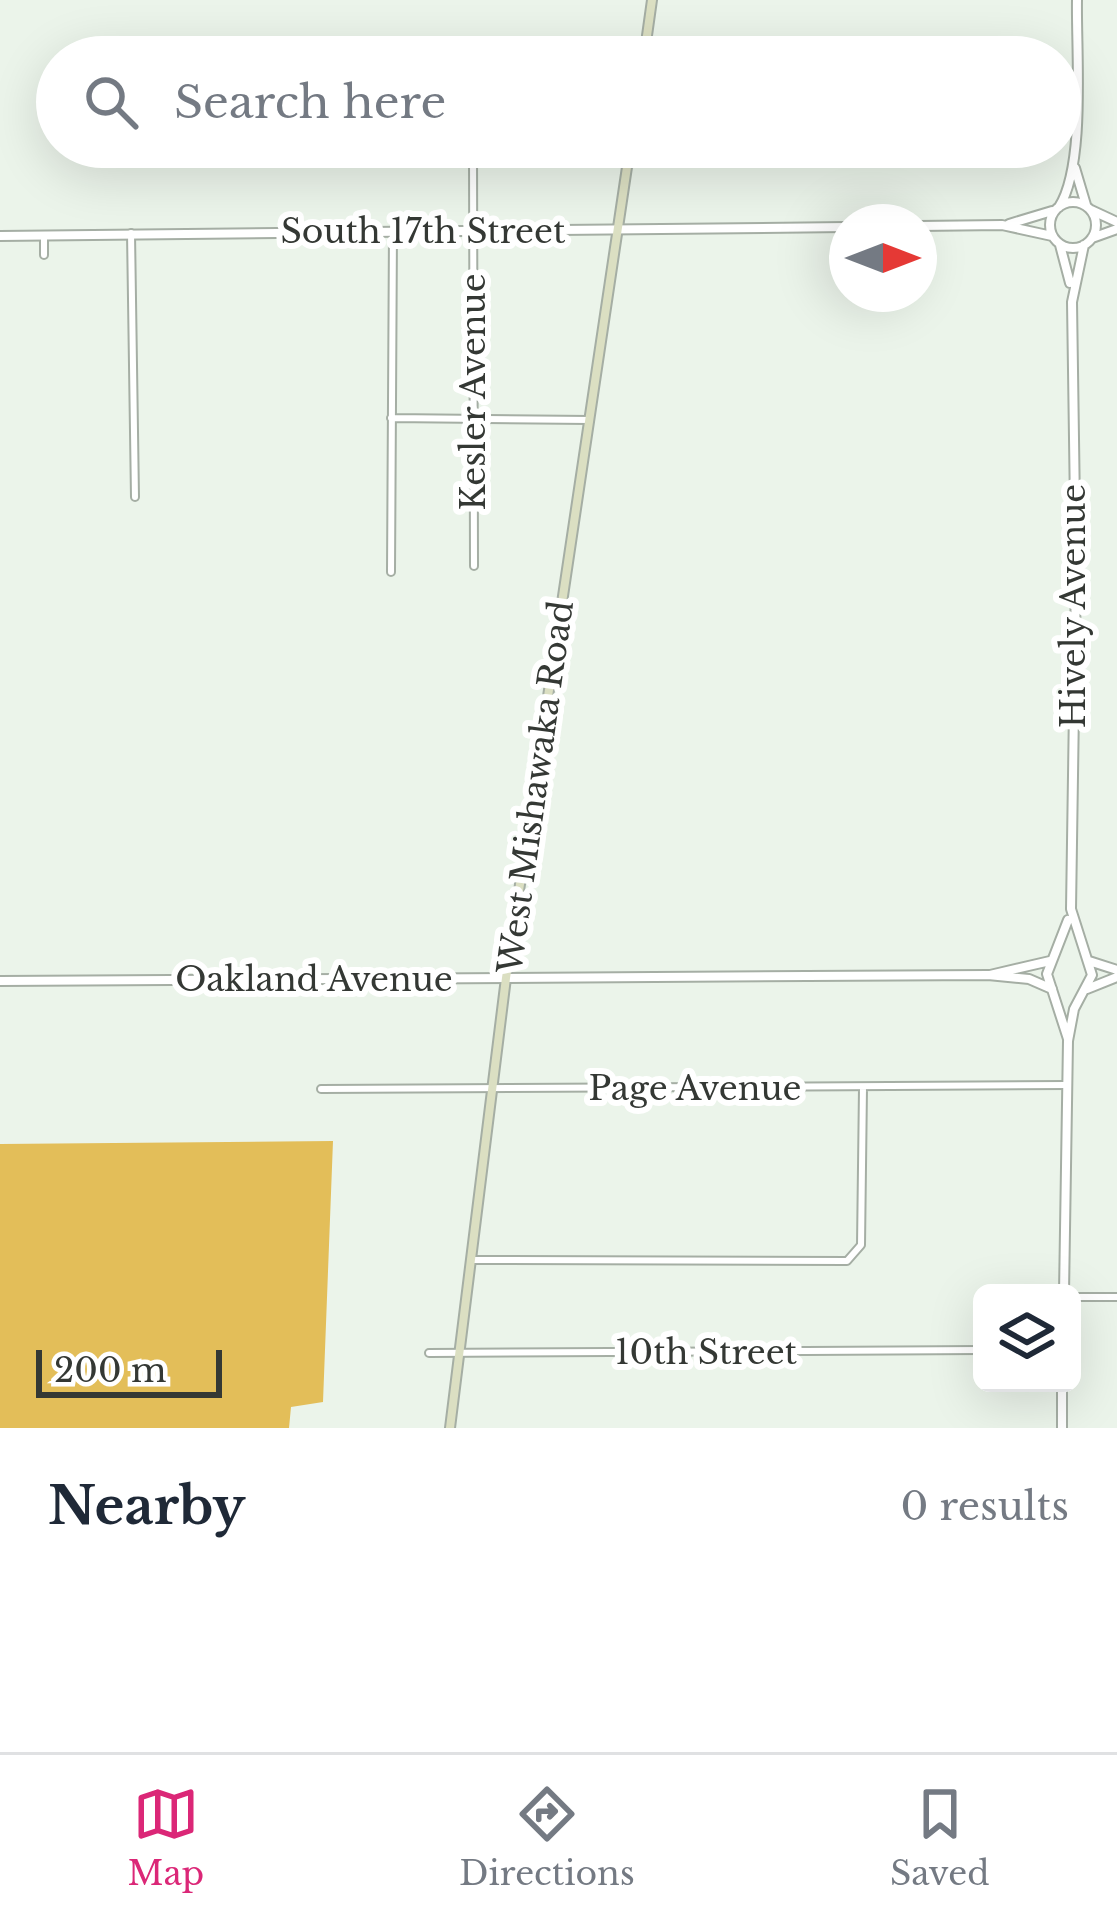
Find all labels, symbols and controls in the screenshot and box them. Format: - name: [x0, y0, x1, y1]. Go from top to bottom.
- search box: [36, 36, 1081, 168]
- icon: search: [78, 69, 144, 135]
- text: Search here: [174, 74, 446, 130]
- north arrow: [829, 204, 937, 312]
- street label: South 17th Street: [281, 211, 566, 252]
- street label: Kesler Avenue: [453, 273, 494, 511]
- street label: Hively Avenue: [1053, 484, 1094, 728]
- street label: West Mishawaka Road: [489, 598, 582, 977]
- street label: Oakland Avenue: [175, 959, 453, 1000]
- street label: Page Avenue: [589, 1068, 801, 1109]
- map controls: [973, 1284, 1081, 1392]
- button: layers: [973, 1284, 1081, 1392]
- street label: 10th Street: [615, 1332, 798, 1373]
- scale bar: [36, 1344, 222, 1397]
- text: 200 m: [54, 1350, 166, 1391]
- text: Nearby: [48, 1475, 245, 1538]
- text: 0 results: [900, 1482, 1069, 1531]
- tab: Map: [128, 1781, 204, 1894]
- tab: Directions: [459, 1781, 635, 1894]
- tab: Saved: [890, 1781, 989, 1894]

